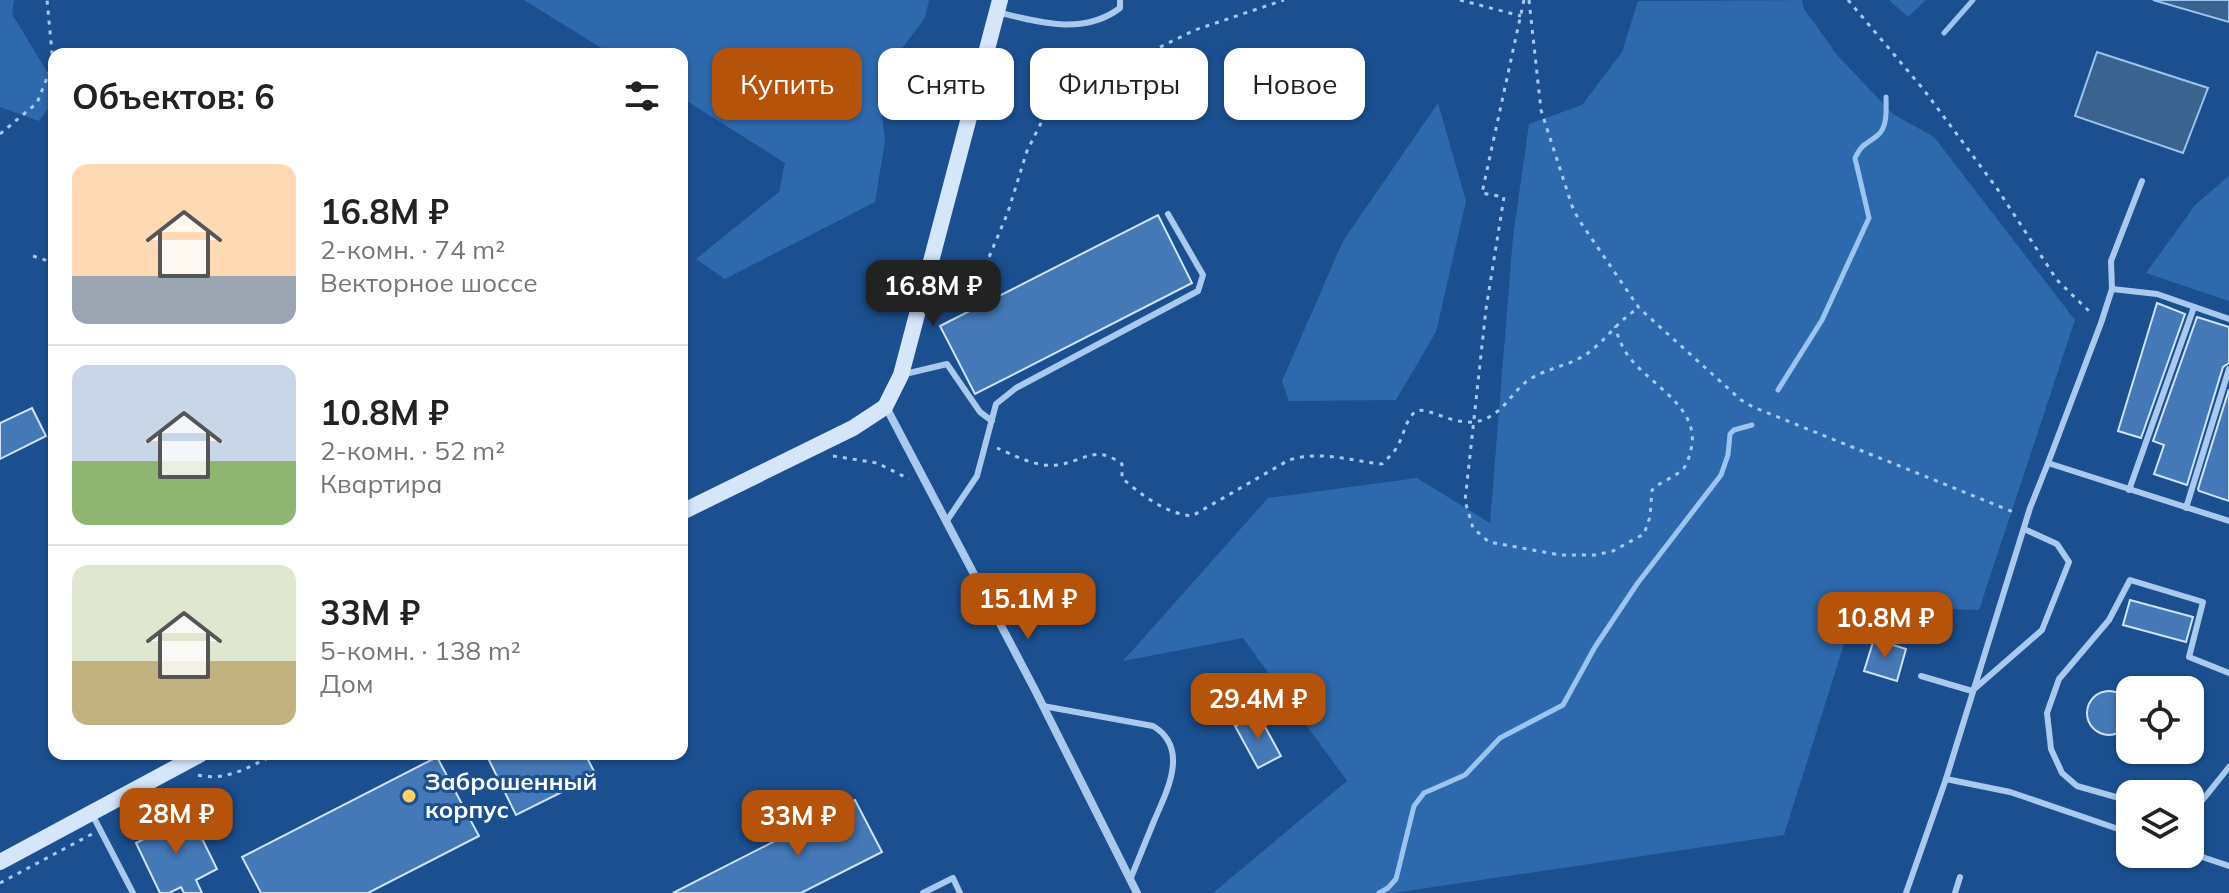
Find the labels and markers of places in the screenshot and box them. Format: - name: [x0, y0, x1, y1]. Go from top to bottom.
- pin: 16.8M ₽: [859, 260, 1007, 328]
- pin: 15.1M ₽: [954, 573, 1102, 641]
- pin: 10.8M ₽: [1811, 592, 1959, 660]
- pin: 29.4M ₽: [1184, 673, 1332, 741]
- place label: Заброшенный корпус: [425, 766, 597, 824]
- marker: Заброшенный корпус: [400, 787, 418, 805]
- pin: 28M ₽: [120, 788, 232, 856]
- pin: 33M ₽: [742, 790, 854, 858]

